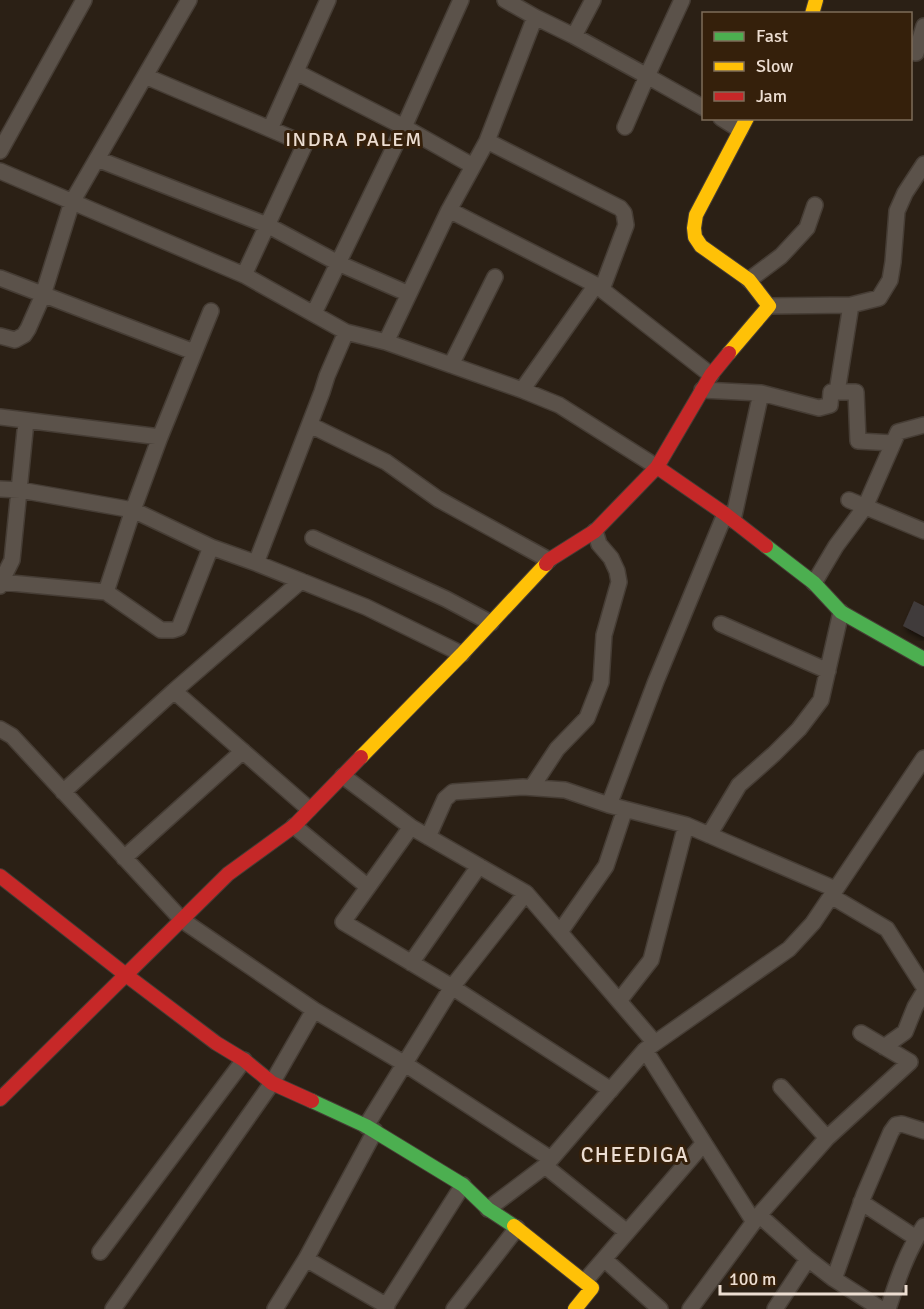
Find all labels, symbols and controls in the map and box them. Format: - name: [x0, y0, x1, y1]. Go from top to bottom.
- legend: [702, 12, 912, 120]
- text: Fast: [756, 25, 788, 47]
- text: Slow: [756, 55, 793, 77]
- text: Jam: [756, 85, 787, 107]
- district label: INDRA PALEM: [285, 127, 423, 152]
- district label: CHEEDIGA: [581, 1142, 689, 1168]
- scale bar: [720, 1258, 906, 1296]
- text: 100 m: [729, 1268, 776, 1290]

